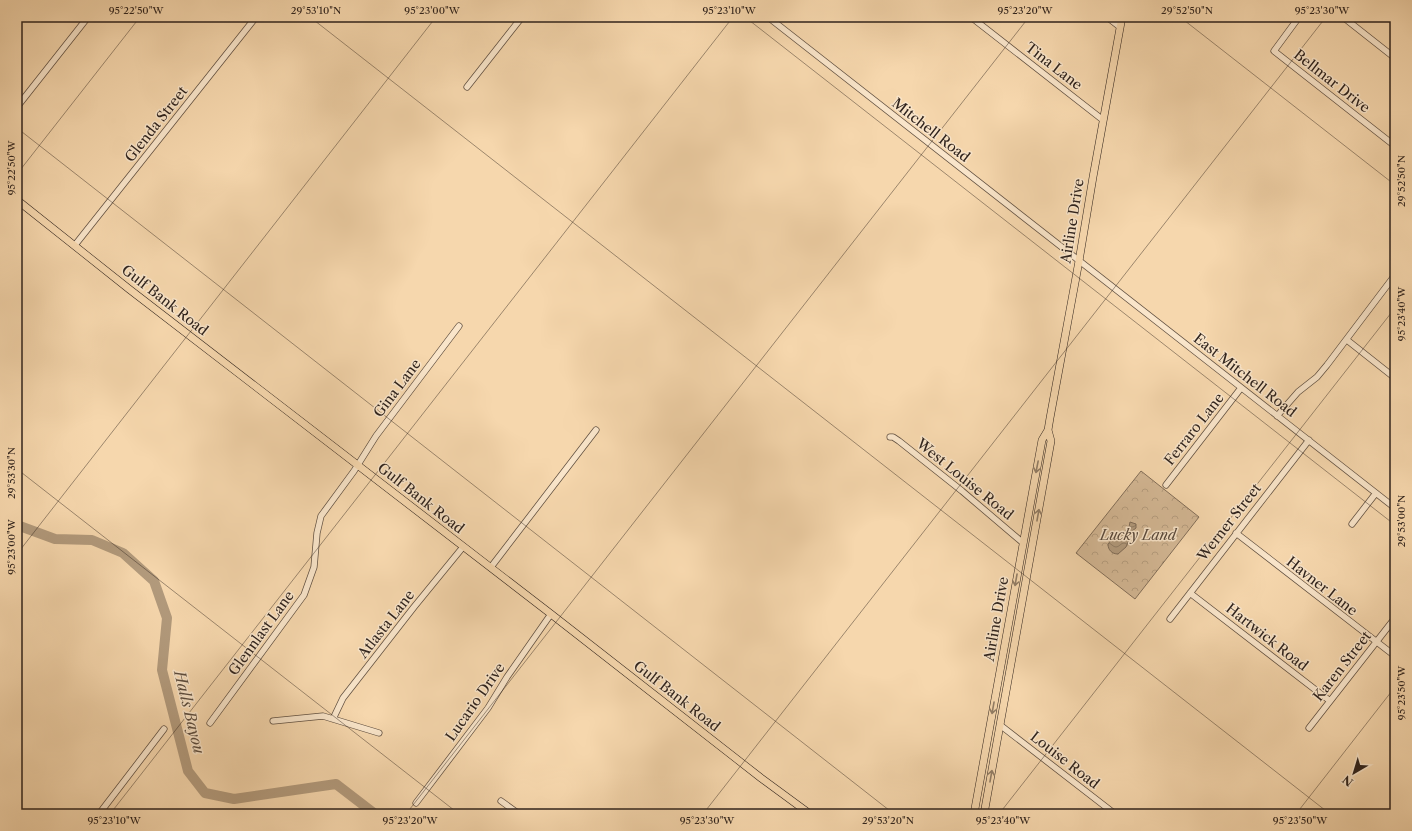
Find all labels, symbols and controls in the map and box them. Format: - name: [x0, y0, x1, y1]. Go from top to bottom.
- text: 95°22'50"W: [109, 4, 164, 17]
- text: 29°53'10"N: [291, 4, 341, 17]
- text: 95°23'00"W: [404, 4, 461, 17]
- text: 95°23'10"W: [702, 4, 757, 17]
- text: 95°23'20"W: [998, 4, 1053, 17]
- text: 29°52'50"N: [1161, 4, 1213, 17]
- text: 95°23'30"W: [1295, 4, 1350, 17]
- street label: Tina Lane: [1022, 38, 1086, 94]
- street label: Bellmar Drive: [1290, 46, 1374, 117]
- street label: Glenda Street: [121, 82, 191, 165]
- street label: Mitchell Road: [888, 94, 974, 166]
- text: 95°22'50"W: [5, 140, 18, 195]
- text: 29°52'50"N: [1395, 155, 1408, 207]
- street label: Airline Drive: [1056, 177, 1088, 266]
- street label: Gulf Bank Road: [118, 261, 212, 340]
- text: 95°23'40"W: [1395, 286, 1408, 341]
- street label: East Mitchell Road: [1190, 329, 1300, 421]
- street label: Gina Lane: [369, 355, 425, 421]
- street label: Ferraro Lane: [1160, 389, 1228, 469]
- street label: West Louise Road: [912, 434, 1018, 524]
- text: 29°53'30"N: [5, 447, 18, 499]
- street label: Gulf Bank Road: [374, 459, 468, 538]
- one-way arrow: [1033, 460, 1041, 473]
- street label: Werner Street: [1193, 480, 1265, 565]
- text: 29°53'00"N: [1395, 495, 1408, 547]
- one-way arrow: [1034, 509, 1042, 522]
- text: 95°23'00"W: [5, 518, 18, 575]
- park label: Lucky Land: [1099, 526, 1178, 544]
- street label: Havner Lane: [1283, 553, 1361, 620]
- one-way arrow: [1012, 573, 1020, 586]
- street label: Airline Drive: [980, 575, 1012, 664]
- street label: Atlasta Lane: [353, 586, 418, 663]
- street label: Glennlast Lane: [224, 587, 298, 679]
- street label: Hartwick Road: [1222, 599, 1312, 675]
- street label: Karen Street: [1309, 627, 1375, 705]
- street label: Gulf Bank Road: [630, 657, 724, 736]
- street label: Lucario Drive: [441, 659, 509, 745]
- text: 95°23'50"W: [1395, 665, 1408, 720]
- water label: Halls Bayou: [170, 667, 209, 756]
- one-way arrow: [989, 701, 997, 714]
- street label: Louise Road: [1027, 727, 1104, 793]
- north arrow: [1334, 753, 1374, 793]
- one-way arrow: [987, 770, 995, 783]
- text: N: [1339, 772, 1356, 789]
- text: 95°23'10"W: [87, 814, 142, 827]
- text: 95°23'20"W: [383, 814, 438, 827]
- text: 95°23'30"W: [680, 814, 735, 827]
- text: 29°53'20"N: [862, 814, 914, 827]
- text: 95°23'40"W: [976, 814, 1031, 827]
- text: 95°23'50"W: [1273, 814, 1328, 827]

